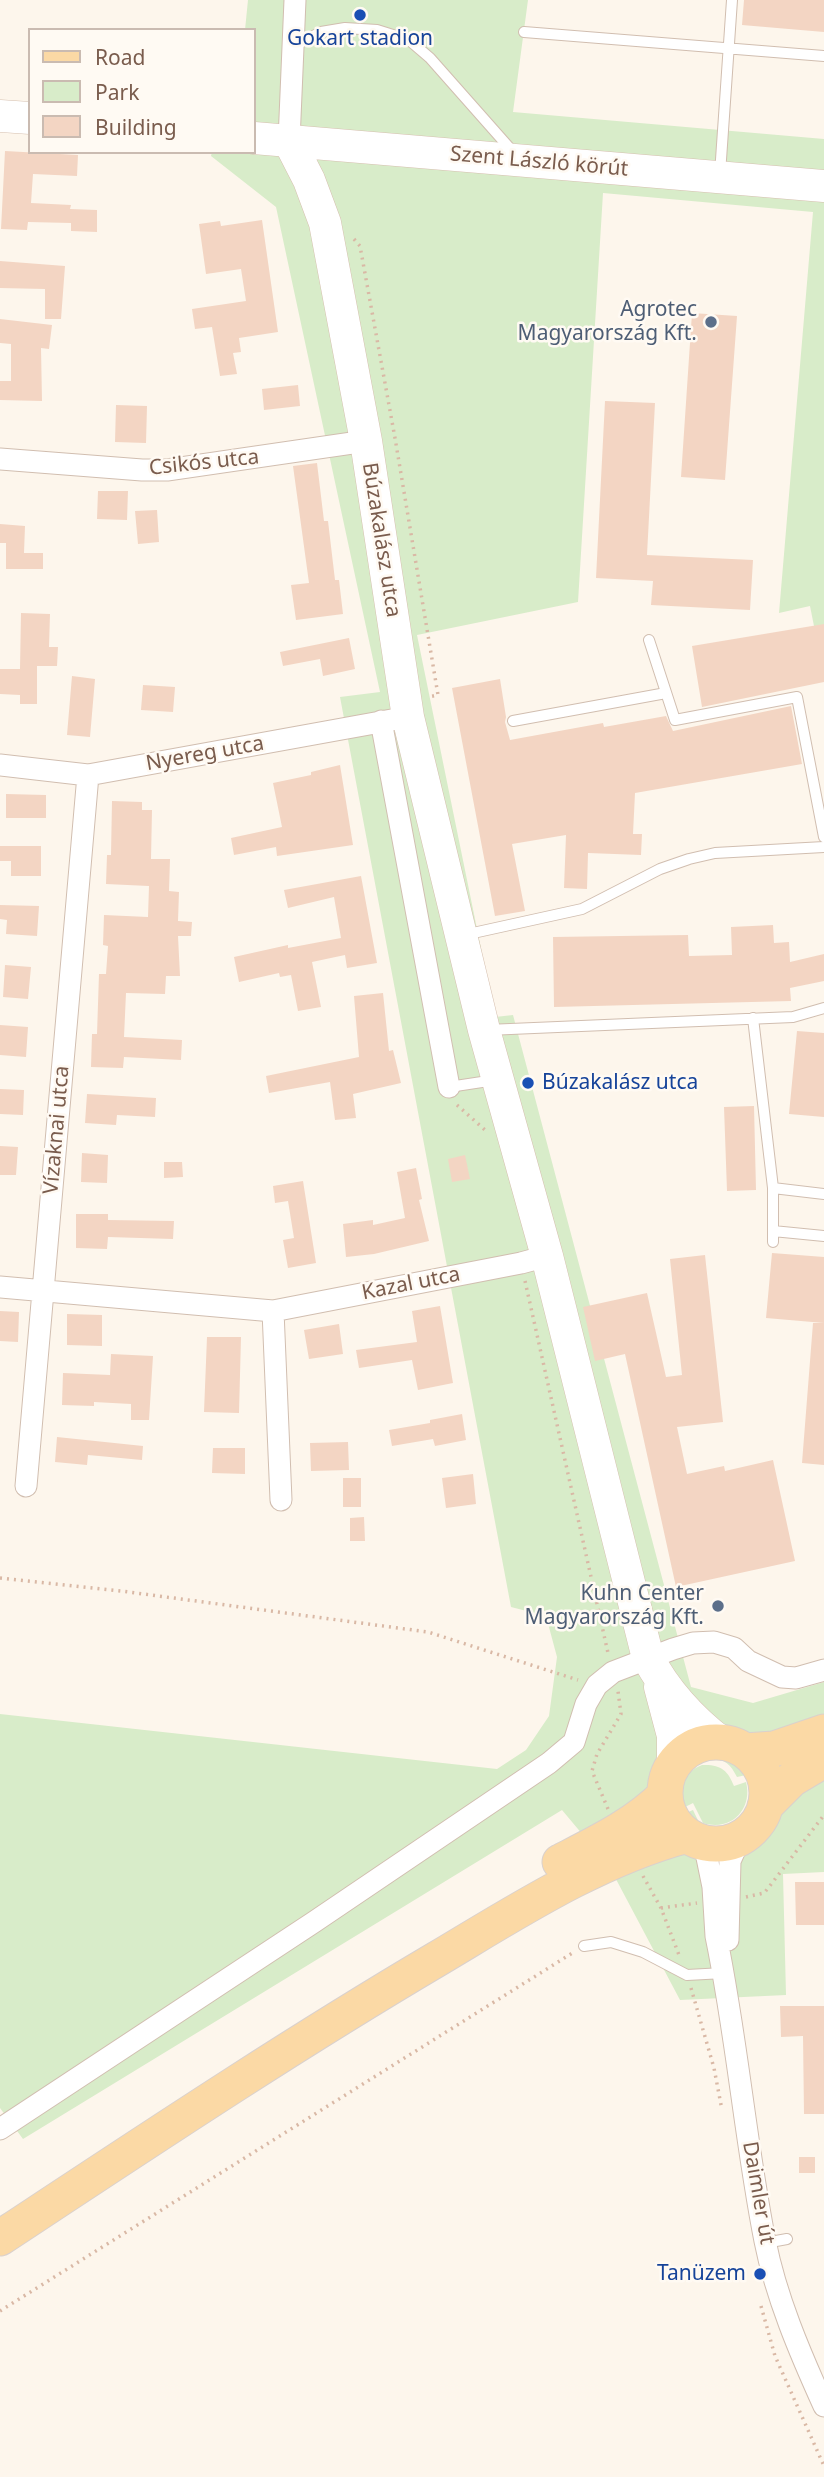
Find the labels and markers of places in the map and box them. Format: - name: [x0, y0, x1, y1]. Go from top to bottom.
- marker: Gokart stadion: [352, 7, 368, 23]
- place label: Gokart stadion: [287, 26, 433, 52]
- place label: Agrotec Magyarország Kft.: [518, 297, 697, 347]
- marker: Agrotec Magyarország Kft.: [703, 314, 719, 330]
- place label: Búzakalász utca: [542, 1070, 698, 1096]
- marker: Búzakalász utca: [520, 1075, 536, 1091]
- place label: Kuhn Center Magyarország Kft.: [525, 1581, 704, 1631]
- marker: Kuhn Center Magyarország Kft.: [710, 1598, 726, 1614]
- place label: Tanüzem: [657, 2261, 746, 2287]
- marker: Tanüzem: [752, 2266, 768, 2282]

